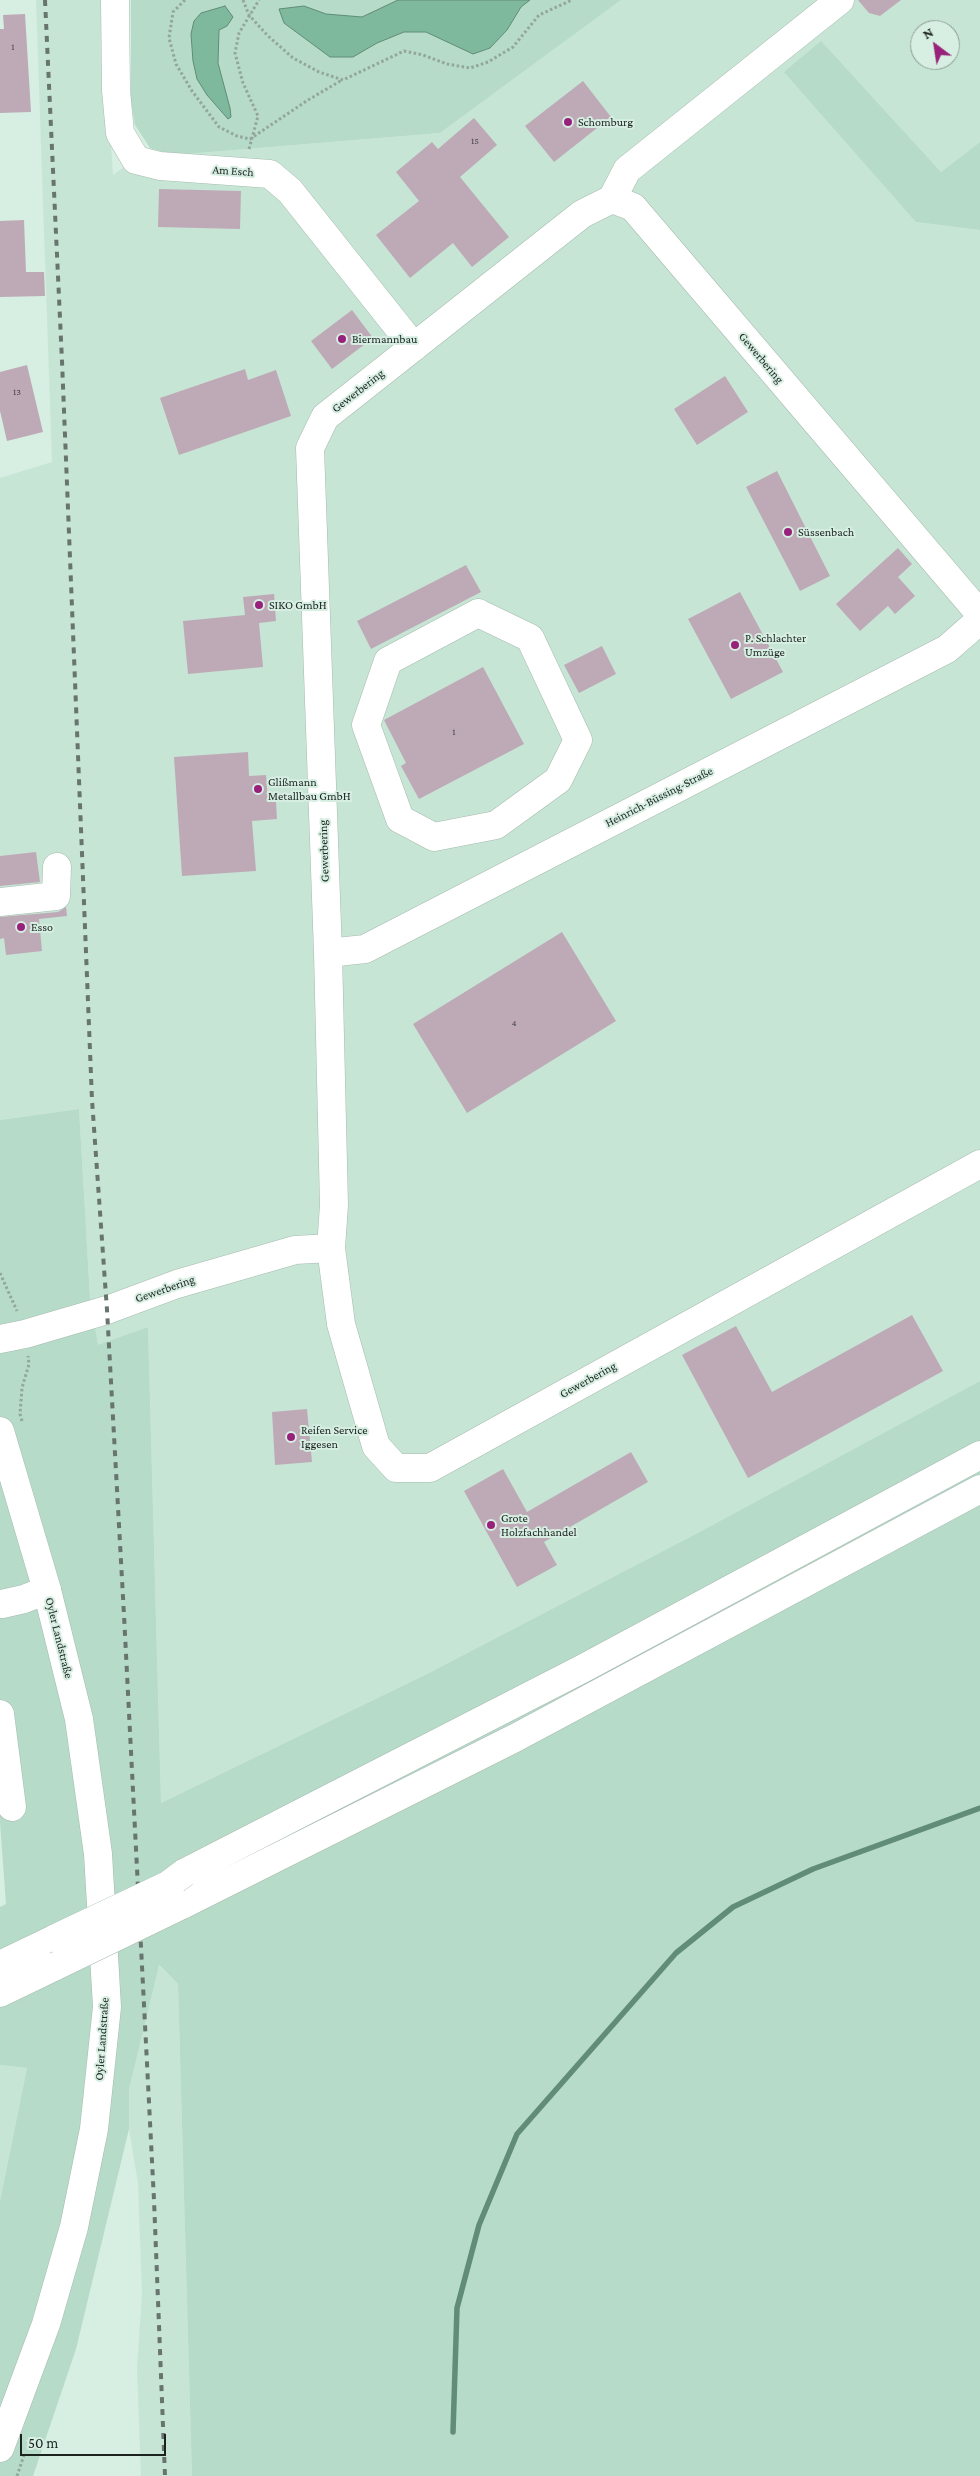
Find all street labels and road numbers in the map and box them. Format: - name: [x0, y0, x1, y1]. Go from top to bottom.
- street label: Am Esch: [212, 162, 254, 180]
- street label: Gewerbering: [736, 330, 786, 386]
- street label: Gewerbering: [329, 366, 387, 416]
- street label: Heinrich-Büssing-Straße: [603, 764, 715, 830]
- street label: Gewerbering: [316, 820, 332, 882]
- street label: Gewerbering: [133, 1272, 197, 1306]
- street label: Gewerbering: [557, 1359, 619, 1401]
- street label: Oyler Landstraße: [42, 1596, 76, 1680]
- street label: Oyler Landstraße: [92, 1997, 112, 2081]

